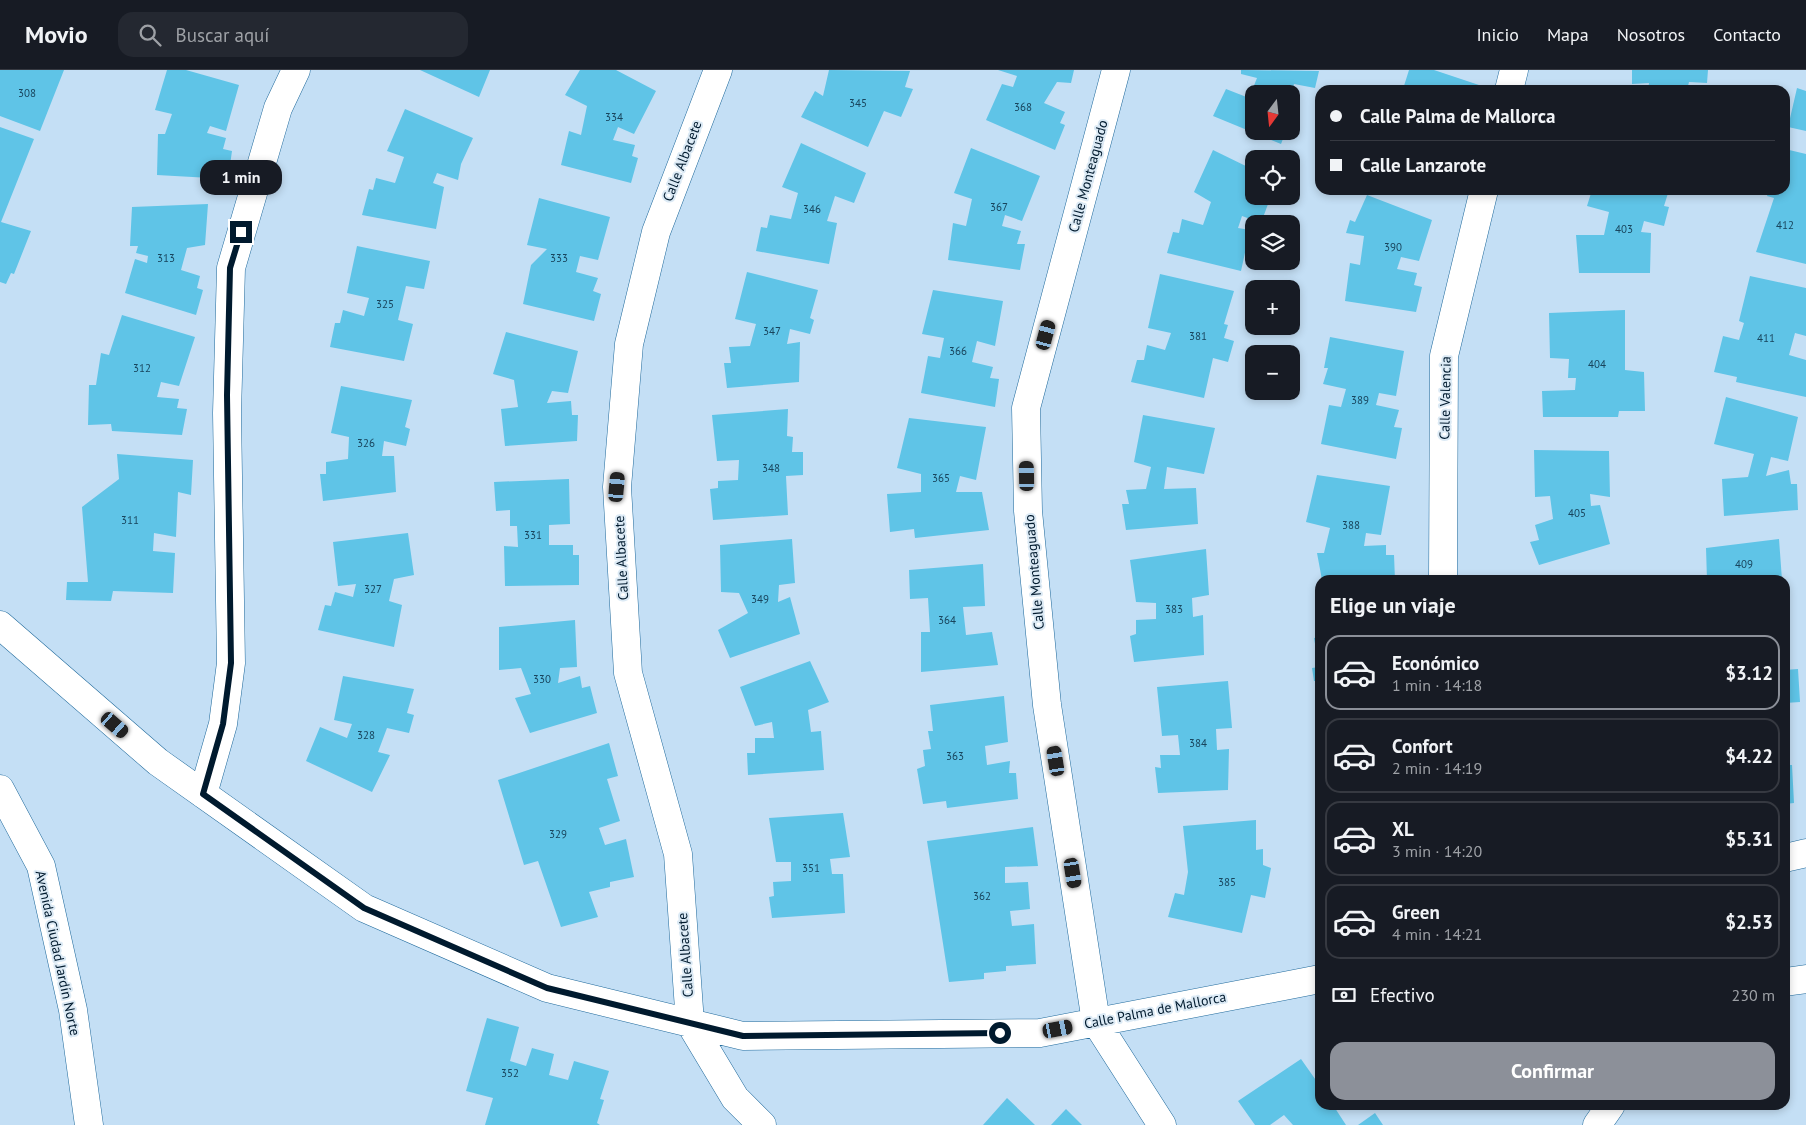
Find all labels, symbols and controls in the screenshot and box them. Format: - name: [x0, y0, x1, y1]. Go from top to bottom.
- search box: [118, 12, 468, 57]
- text: Movio: [25, 19, 88, 50]
- icon: search: [136, 21, 164, 49]
- text: Buscar aquí: [176, 23, 269, 47]
- text: Inicio: [1476, 23, 1519, 46]
- text: Mapa: [1547, 23, 1589, 46]
- text: Nosotros: [1617, 23, 1685, 46]
- text: Contacto: [1713, 23, 1781, 46]
- north arrow: [1245, 85, 1300, 140]
- map controls: [1245, 85, 1300, 400]
- house number: 308: [18, 86, 36, 100]
- house number: 345: [849, 96, 867, 110]
- house number: 368: [1014, 100, 1032, 114]
- text: Calle Palma de Mallorca: [1360, 104, 1555, 128]
- house number: 334: [605, 110, 623, 124]
- street label: Calle Albacete: [658, 118, 706, 204]
- street label: Calle Monteaguado: [1064, 118, 1112, 234]
- button: locate: [1245, 150, 1300, 205]
- text: Calle Lanzarote: [1360, 153, 1486, 177]
- callout: 1 min: [200, 160, 282, 194]
- text: 1 min: [221, 167, 261, 187]
- house number: 367: [990, 200, 1008, 214]
- house number: 346: [803, 202, 821, 216]
- button: layers: [1245, 215, 1300, 270]
- house number: 412: [1776, 218, 1794, 232]
- route end: [230, 221, 252, 243]
- house number: 403: [1615, 222, 1633, 236]
- house number: 390: [1384, 240, 1402, 254]
- house number: 313: [157, 251, 175, 265]
- house number: 333: [550, 251, 568, 265]
- button: +: [1245, 280, 1300, 335]
- house number: 325: [376, 297, 394, 311]
- car: [1034, 319, 1057, 351]
- house number: 347: [763, 324, 781, 338]
- house number: 381: [1189, 329, 1207, 343]
- house number: 411: [1757, 331, 1775, 345]
- house number: 366: [949, 344, 967, 358]
- button: −: [1245, 345, 1300, 400]
- street label: Calle Valencia: [1435, 356, 1455, 440]
- house number: 404: [1588, 357, 1606, 371]
- house number: 312: [133, 361, 151, 375]
- house number: 389: [1351, 393, 1369, 407]
- house number: 326: [357, 436, 375, 450]
- house number: 348: [762, 461, 780, 475]
- car: [1019, 461, 1034, 491]
- car: [608, 471, 625, 503]
- house number: 365: [932, 471, 950, 485]
- house number: 405: [1568, 506, 1586, 520]
- house number: 311: [121, 513, 139, 527]
- street label: Calle Monteaguado: [1020, 514, 1048, 630]
- street label: Calle Albacete: [610, 515, 632, 601]
- house number: 388: [1342, 518, 1360, 532]
- house number: 331: [524, 528, 542, 542]
- house number: 409: [1735, 557, 1753, 571]
- house number: 327: [364, 582, 382, 596]
- text: Elige un viaje: [1330, 591, 1456, 619]
- house number: 349: [751, 592, 769, 606]
- house number: 383: [1165, 602, 1183, 616]
- house number: 364: [938, 613, 956, 627]
- icon: car: [1332, 650, 1377, 695]
- text: Económico: [1392, 651, 1479, 675]
- text: $3.12: [1725, 661, 1773, 685]
- house number: 330: [533, 672, 551, 686]
- text: 1 min · 14:18: [1392, 675, 1482, 695]
- car: [98, 709, 131, 741]
- house number: 328: [357, 728, 375, 742]
- icon: car: [1332, 733, 1377, 778]
- text: Confort: [1392, 734, 1453, 758]
- house number: 384: [1189, 736, 1207, 750]
- text: $4.22: [1725, 744, 1773, 768]
- car: [1046, 745, 1065, 777]
- house number: 363: [946, 749, 964, 763]
- text: 2 min · 14:19: [1392, 758, 1482, 778]
- icon: car: [1332, 816, 1377, 861]
- text: XL: [1392, 817, 1414, 841]
- house number: 329: [549, 827, 567, 841]
- text: $5.31: [1725, 827, 1773, 851]
- text: 3 min · 14:20: [1392, 841, 1482, 861]
- car: [1063, 857, 1082, 889]
- house number: 351: [802, 861, 820, 875]
- street label: Avenida Ciudad Jardín Norte: [32, 869, 84, 1037]
- house number: 385: [1218, 875, 1236, 889]
- house number: 362: [973, 889, 991, 903]
- icon: car: [1332, 899, 1377, 944]
- text: Green: [1392, 900, 1440, 924]
- text: $2.53: [1725, 910, 1773, 934]
- street label: Calle Albacete: [673, 912, 697, 998]
- text: 4 min · 14:21: [1392, 924, 1482, 944]
- icon: cash: [1330, 981, 1358, 1009]
- text: Efectivo: [1370, 983, 1435, 1007]
- text: 230 m: [1732, 985, 1775, 1005]
- street label: Calle Palma de Mallorca: [1082, 987, 1228, 1033]
- car: [1041, 1019, 1074, 1039]
- route start: [989, 1022, 1011, 1044]
- button: Confirmar: [1330, 1042, 1775, 1100]
- house number: 352: [501, 1066, 519, 1080]

